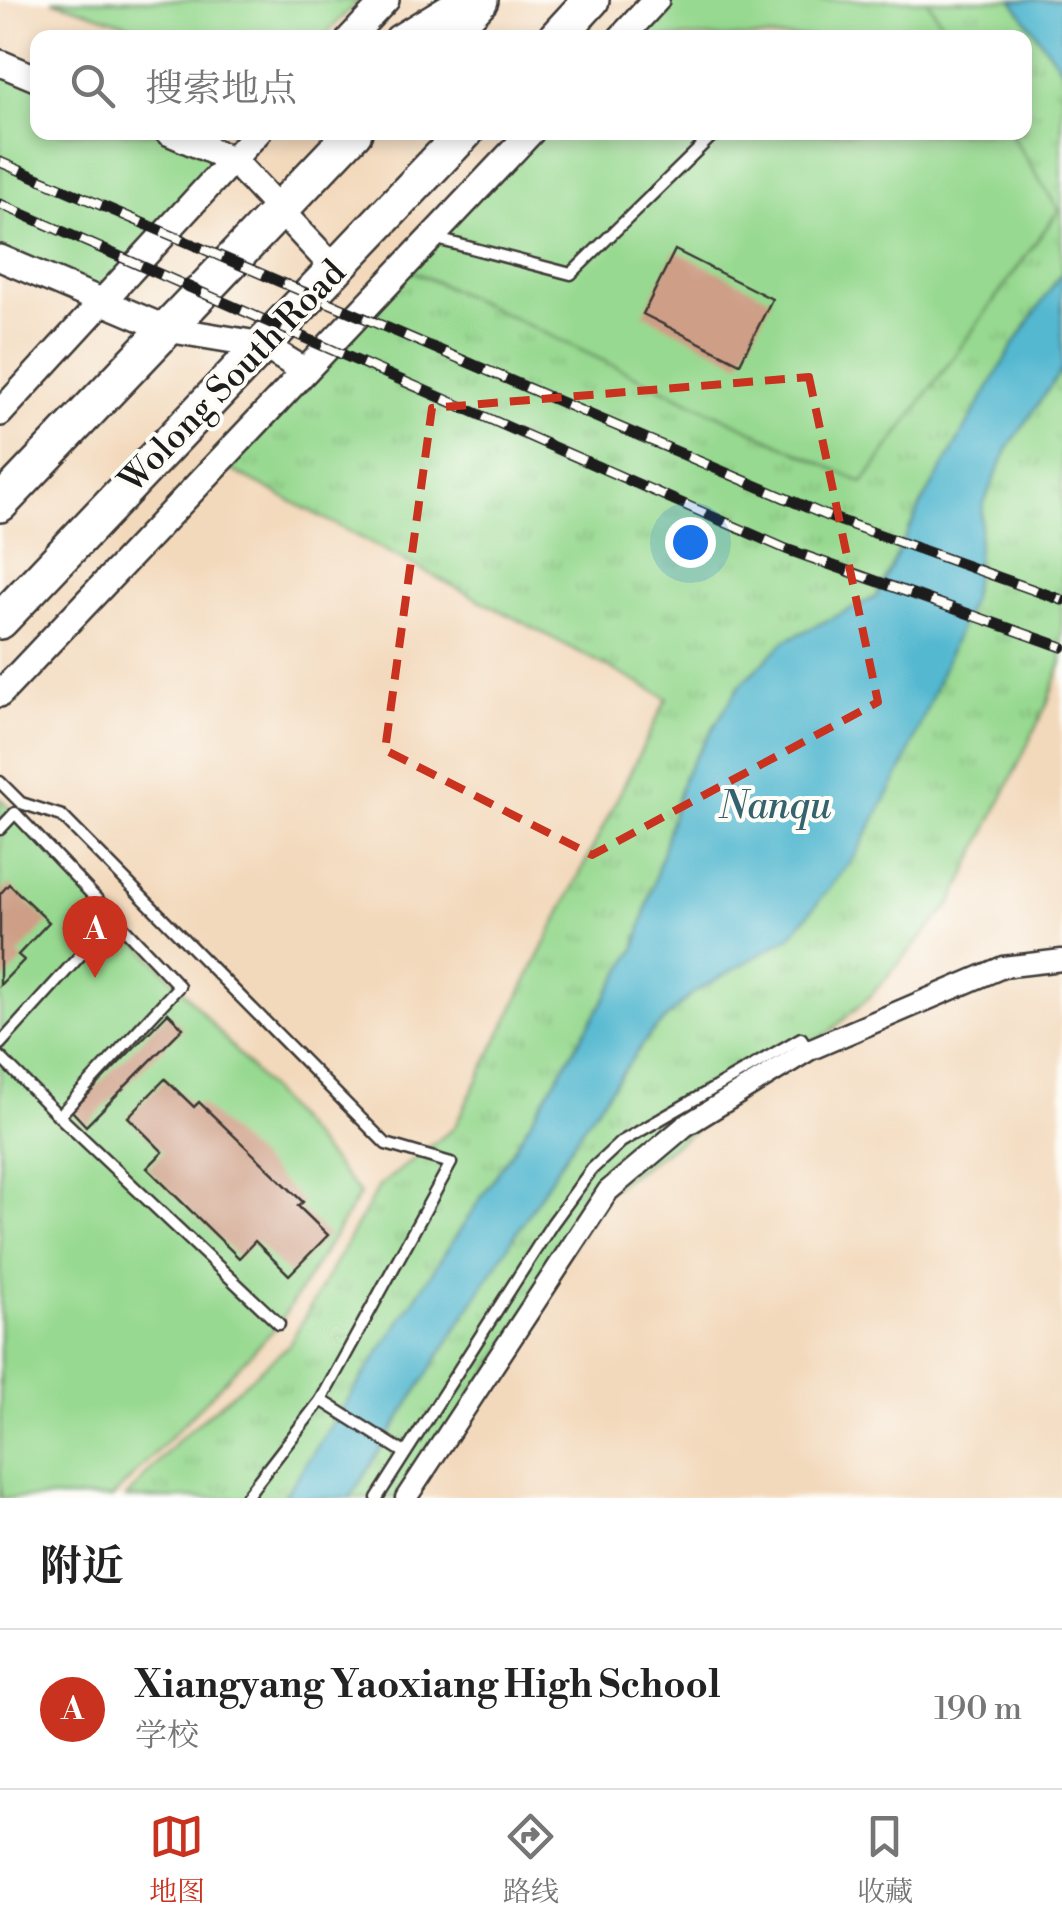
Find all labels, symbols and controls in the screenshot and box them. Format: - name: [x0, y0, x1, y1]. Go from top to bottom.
- search box: [30, 30, 1032, 140]
- icon: search: [65, 58, 120, 113]
- text: 搜索地点: [145, 66, 297, 113]
- street label: Wolong South Road: [110, 252, 355, 503]
- your location: [665, 517, 716, 568]
- water label: Nanqu: [718, 783, 832, 830]
- pin: A: [62, 896, 128, 978]
- text: 附近: [40, 1541, 124, 1594]
- text: Xiangyang Yaoxiang High School: [135, 1662, 721, 1709]
- text: A: [61, 1689, 84, 1729]
- text: 190 m: [934, 1689, 1022, 1729]
- text: 学校: [135, 1716, 199, 1756]
- tab: 地图: [149, 1809, 205, 1910]
- tab: 路线: [503, 1809, 559, 1910]
- tab: 收藏: [857, 1809, 913, 1910]

